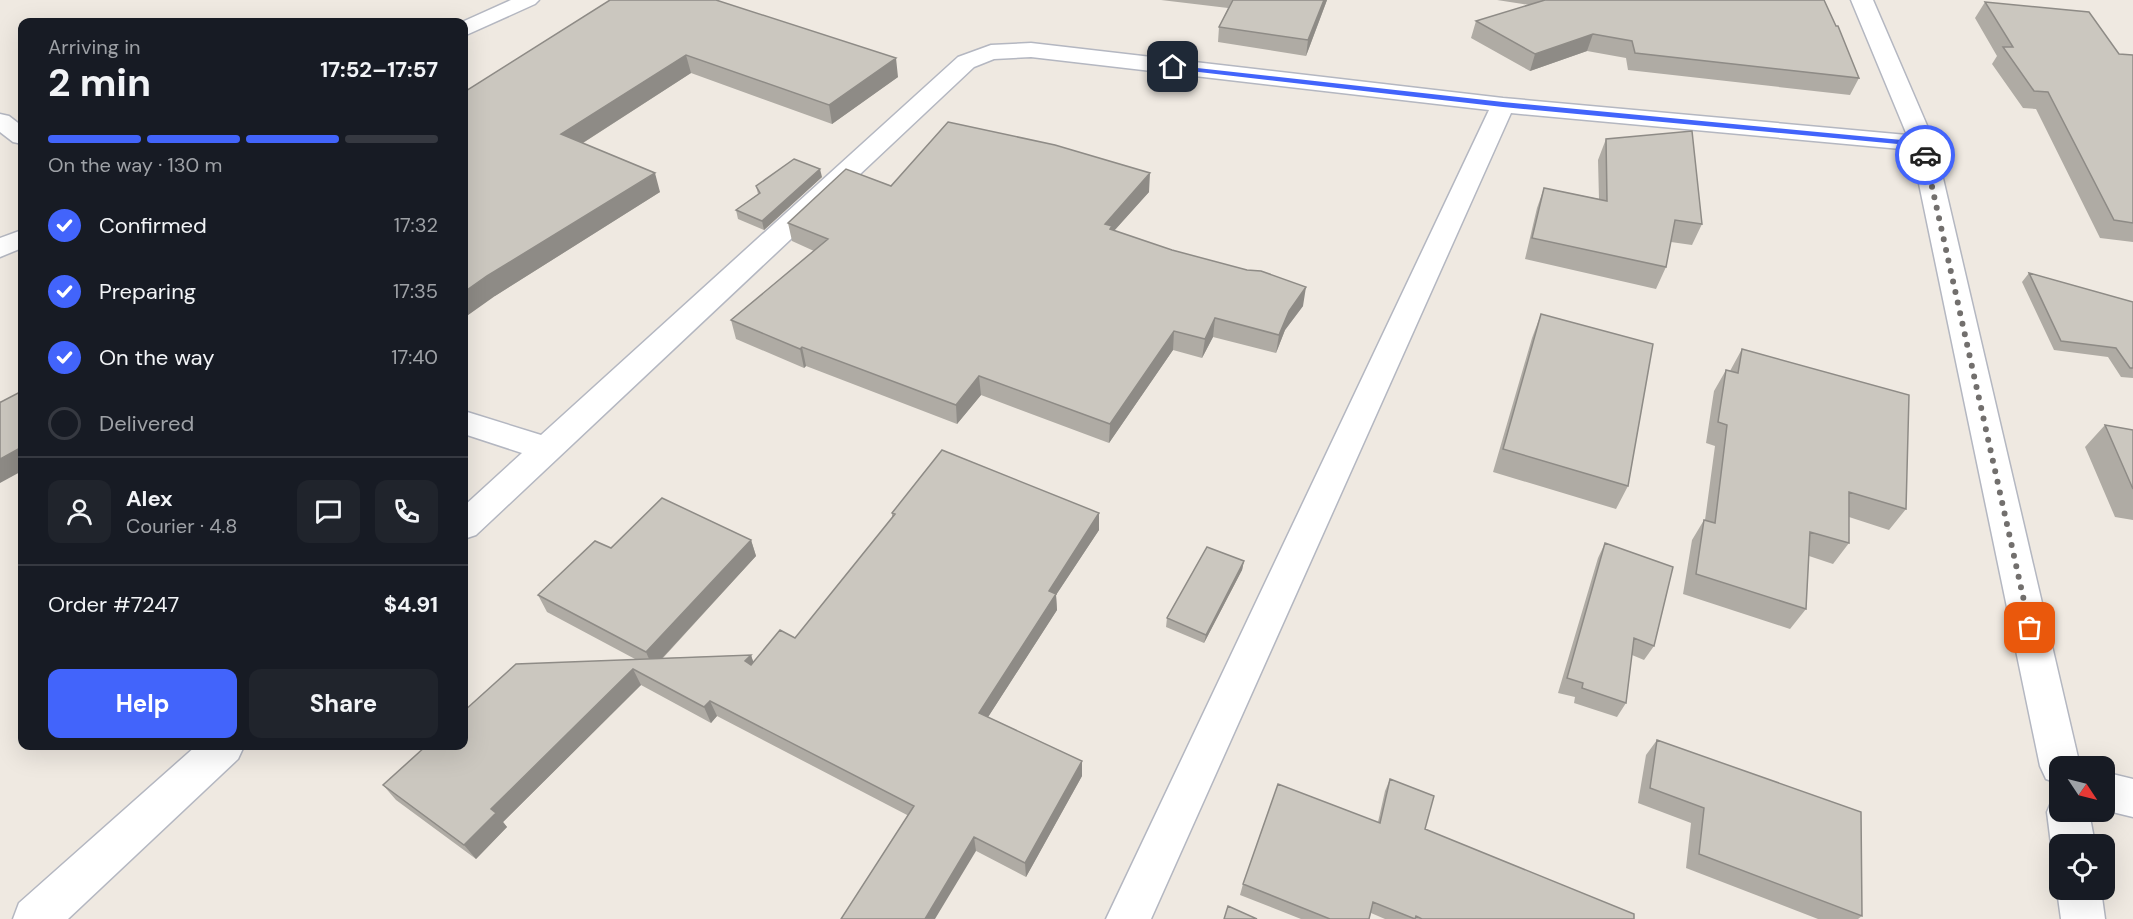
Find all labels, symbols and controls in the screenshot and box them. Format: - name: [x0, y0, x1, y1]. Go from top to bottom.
- text: Arriving in: [48, 34, 140, 60]
- pin: [1147, 41, 1198, 92]
- icon: home: [1156, 50, 1189, 83]
- text: 17:52–17:57: [320, 55, 438, 84]
- text: 2 min: [48, 57, 151, 108]
- courier: [1895, 125, 1955, 185]
- icon: car: [1909, 139, 1942, 172]
- text: On the way · 130 m: [48, 152, 222, 178]
- icon: check: [48, 209, 81, 242]
- text: Confirmed: [99, 211, 207, 240]
- text: 17:32: [394, 212, 438, 238]
- icon: check: [48, 275, 81, 308]
- text: Preparing: [99, 277, 196, 306]
- text: 17:35: [393, 278, 438, 304]
- icon: check: [48, 341, 81, 374]
- text: On the way: [99, 343, 214, 372]
- text: 17:40: [391, 344, 438, 370]
- text: Delivered: [99, 409, 194, 438]
- button: person: [48, 480, 111, 543]
- button: chat: [297, 480, 360, 543]
- button: phone: [375, 480, 438, 543]
- text: Alex: [126, 484, 173, 513]
- text: Courier · 4.8: [126, 513, 237, 539]
- text: Order #7247: [48, 590, 179, 619]
- text: $4.91: [384, 590, 438, 619]
- pin: [2004, 602, 2055, 653]
- icon: bag: [2013, 611, 2046, 644]
- button: Help: [48, 669, 237, 738]
- button: Share: [249, 669, 438, 738]
- north arrow: [2049, 756, 2115, 822]
- map controls: [2049, 756, 2115, 900]
- button: locate: [2049, 834, 2115, 900]

